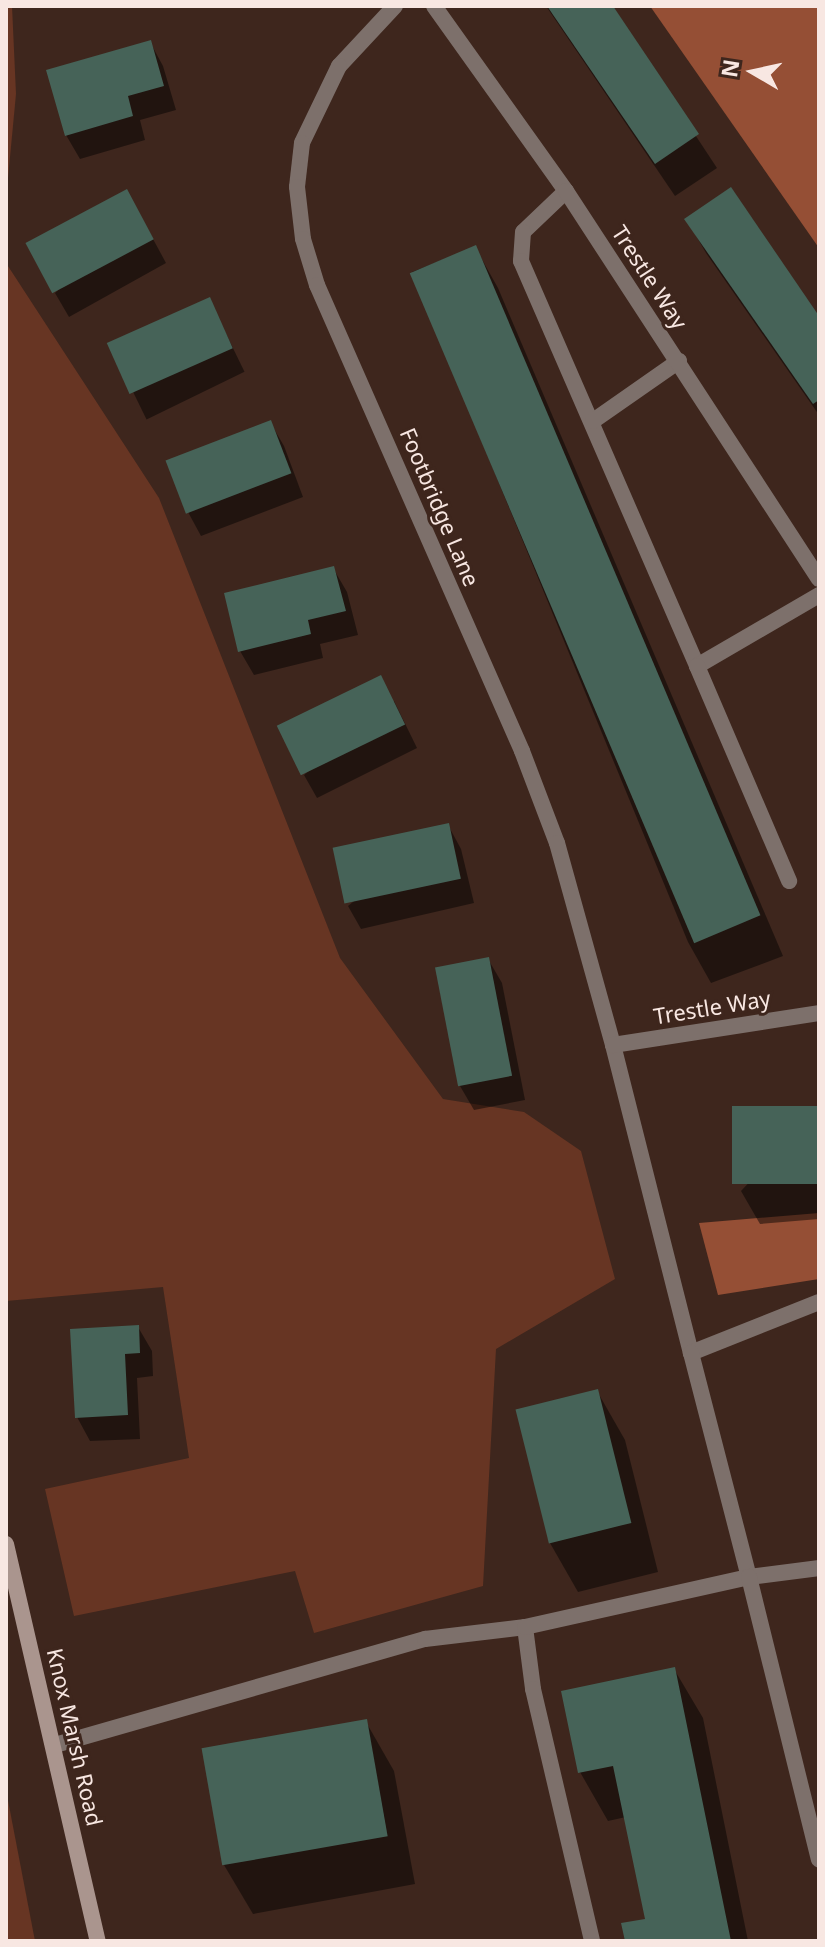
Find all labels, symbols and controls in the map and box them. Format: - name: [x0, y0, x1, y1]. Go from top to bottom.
- north arrow: [713, 32, 793, 112]
- text: N: [713, 57, 746, 79]
- street label: Trestle Way: [607, 220, 693, 334]
- street label: Footbridge Lane: [395, 424, 485, 590]
- street label: Trestle Way: [652, 985, 772, 1029]
- street label: Knox Marsh Road: [42, 1646, 108, 1828]

